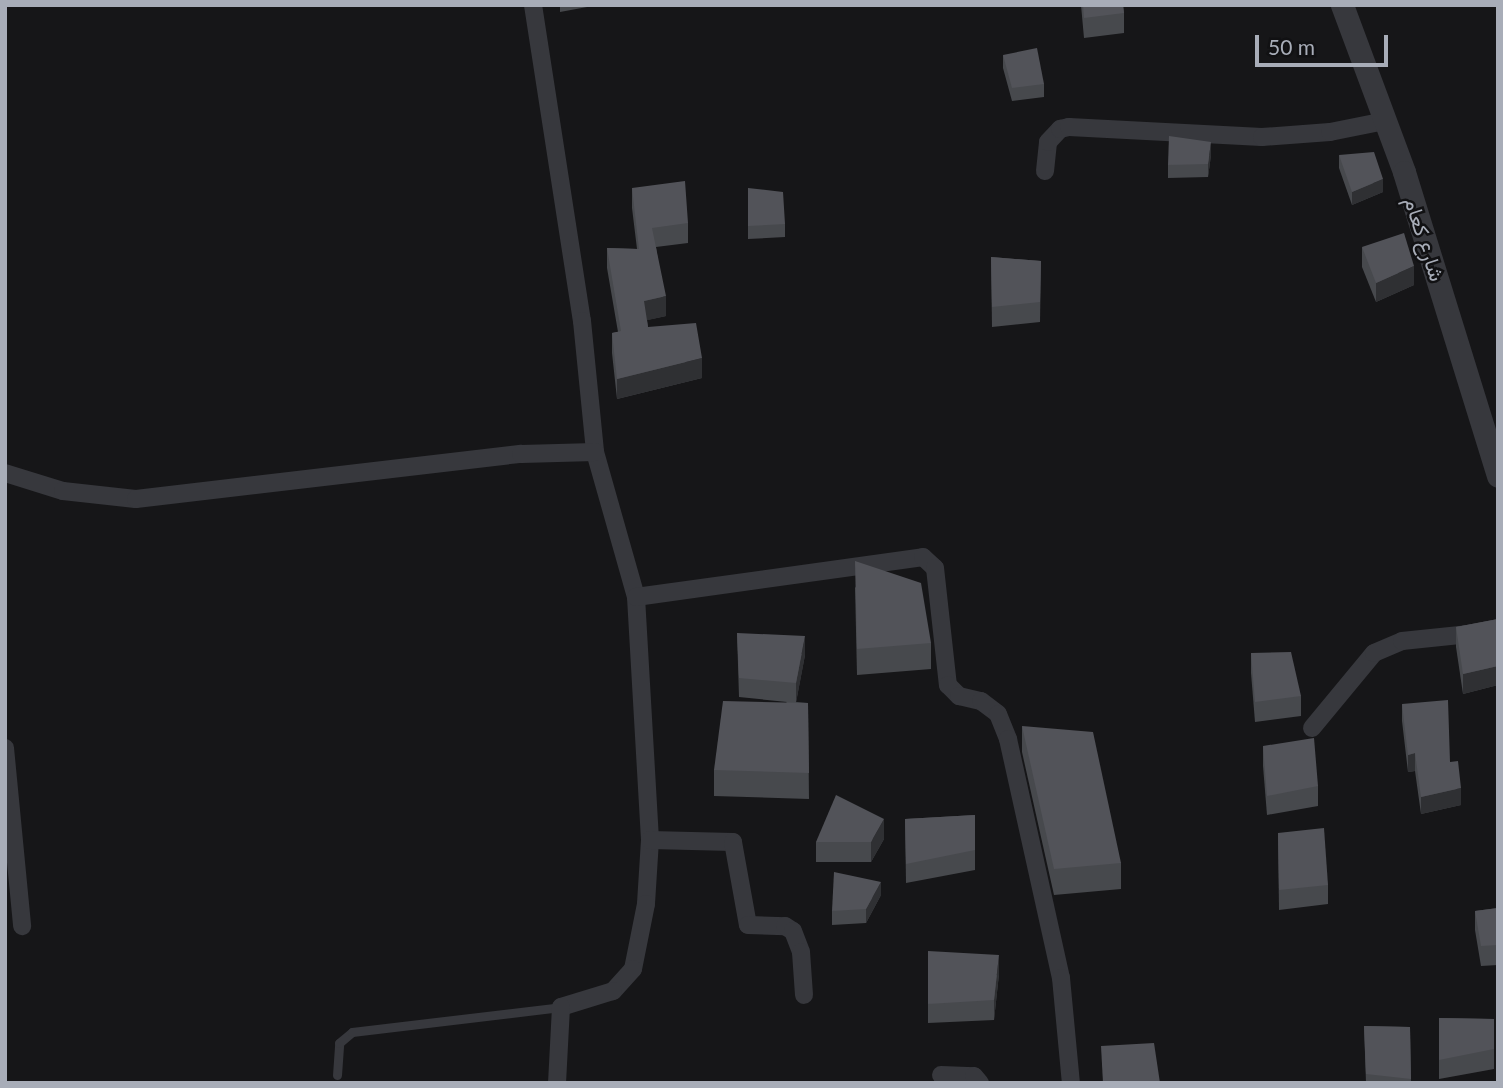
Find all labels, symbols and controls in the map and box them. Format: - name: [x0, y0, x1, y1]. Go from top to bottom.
- scale bar: [1258, 21, 1391, 65]
- text: 50 m: [1268, 34, 1315, 59]
- street label: شارع كعام: [1400, 194, 1450, 284]

